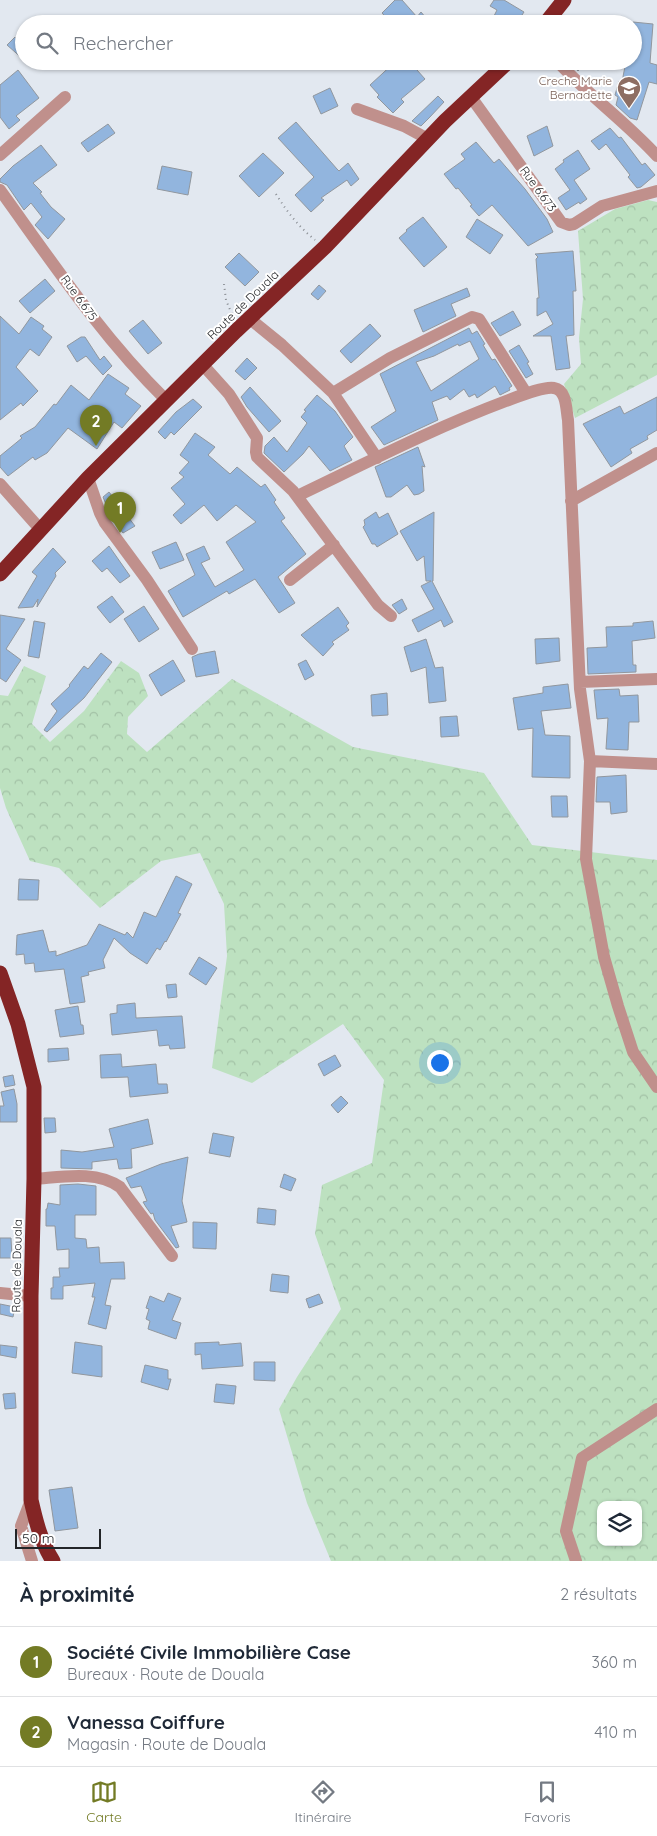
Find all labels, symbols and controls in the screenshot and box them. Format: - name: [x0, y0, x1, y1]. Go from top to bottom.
- search box: [15, 15, 642, 70]
- icon: search: [33, 29, 61, 57]
- text: Rechercher: [73, 31, 173, 55]
- place label: Creche Marie Bernadette: [539, 73, 612, 102]
- school or university icon: Creche Marie Bernadette: [616, 75, 642, 109]
- street label: Rue 6.673: [517, 163, 560, 214]
- street label: Route de Douala: [204, 267, 282, 343]
- street label: Rue 6.675: [58, 272, 101, 323]
- pin: 2: [80, 405, 112, 446]
- pin: 1: [104, 492, 136, 533]
- your location: [427, 1050, 453, 1076]
- street label: Route de Douala: [8, 1219, 25, 1313]
- map controls: [597, 1501, 642, 1546]
- button: layers: [597, 1501, 642, 1546]
- scale bar: [15, 1526, 101, 1549]
- text: 50 m: [22, 1529, 55, 1547]
- text: À proximité: [20, 1581, 135, 1607]
- text: 2 résultats: [560, 1584, 637, 1604]
- text: Société Civile Immobilière Case: [67, 1640, 351, 1664]
- text: 1: [33, 1652, 39, 1672]
- text: 360 m: [592, 1652, 637, 1672]
- text: Bureaux · Route de Douala: [67, 1664, 264, 1684]
- text: Vanessa Coiffure: [67, 1710, 225, 1734]
- text: 2: [31, 1722, 41, 1742]
- text: 410 m: [594, 1722, 637, 1742]
- text: Magasin · Route de Douala: [67, 1734, 266, 1754]
- tab: Carte: [86, 1778, 122, 1826]
- tab: Itinéraire: [294, 1778, 351, 1826]
- tab: Favoris: [524, 1778, 571, 1826]

